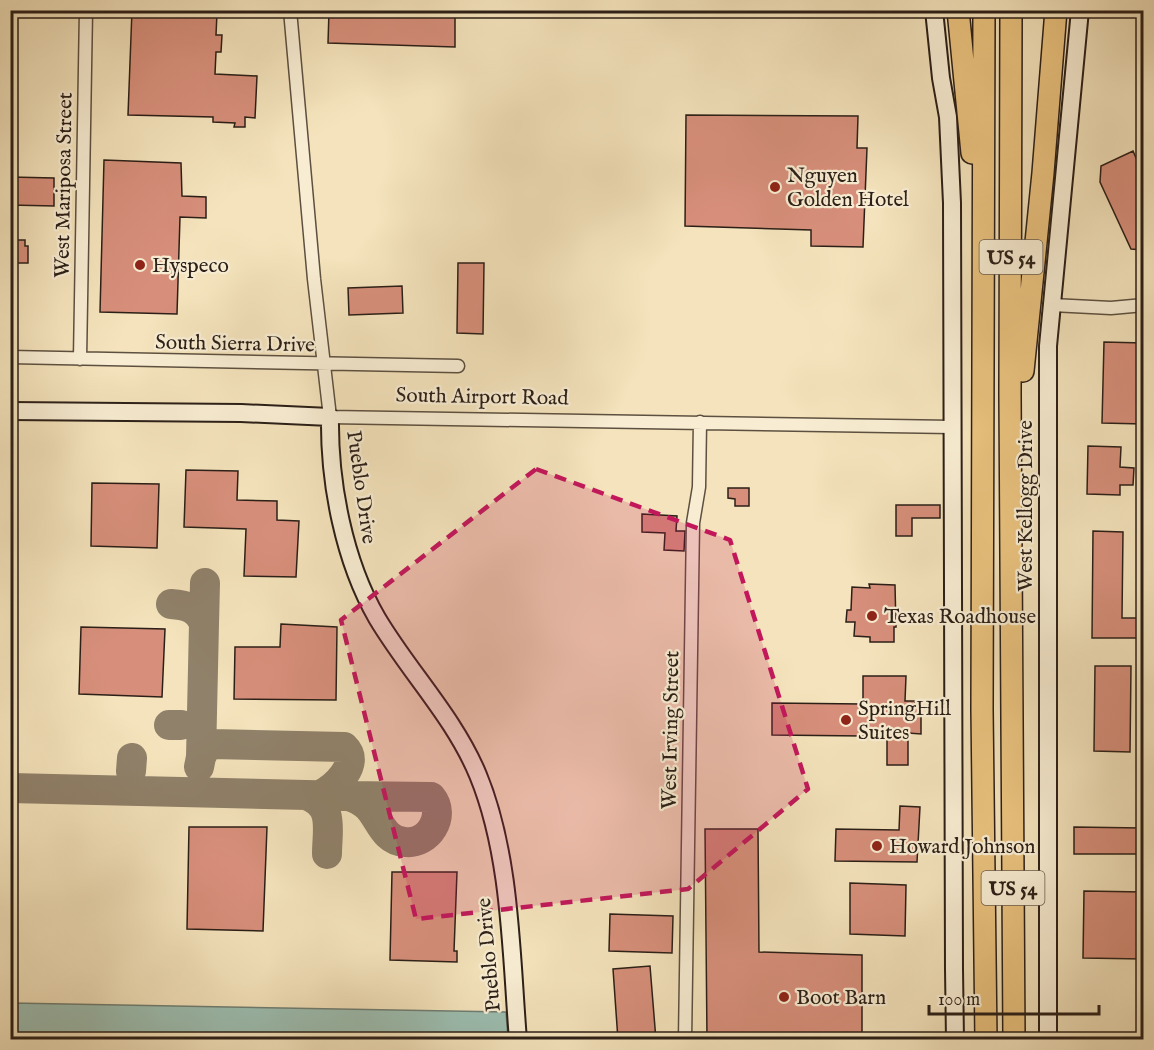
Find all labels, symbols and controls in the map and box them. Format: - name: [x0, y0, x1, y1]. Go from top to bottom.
- street label: West Mariposa Street: [49, 92, 80, 278]
- place label: Nguyen Golden Hotel: [787, 163, 909, 214]
- marker: Nguyen Golden Hotel: [768, 180, 782, 194]
- road number: US 54: [980, 240, 1042, 274]
- place label: Hyspeco: [152, 253, 229, 280]
- marker: Hyspeco: [133, 258, 147, 272]
- street label: South Sierra Drive: [155, 330, 315, 359]
- street label: South Airport Road: [395, 382, 569, 413]
- street label: West Kellogg Drive: [1013, 420, 1040, 592]
- street label: Pueblo Drive: [339, 429, 382, 546]
- place label: Texas Roadhouse: [884, 604, 1036, 631]
- marker: Texas Roadhouse: [865, 609, 879, 623]
- street label: West Irving Street: [657, 650, 686, 810]
- place label: SpringHill Suites: [858, 696, 951, 747]
- marker: SpringHill Suites: [839, 713, 853, 727]
- place label: Howard Johnson: [889, 834, 1036, 861]
- marker: Howard Johnson: [870, 839, 884, 853]
- road number: US 54: [982, 871, 1044, 905]
- street label: Pueblo Drive: [471, 896, 508, 1013]
- scale bar: [929, 978, 1098, 1016]
- place label: Boot Barn: [796, 985, 886, 1012]
- text: 100 m: [938, 989, 980, 1012]
- marker: Boot Barn: [777, 990, 791, 1004]

